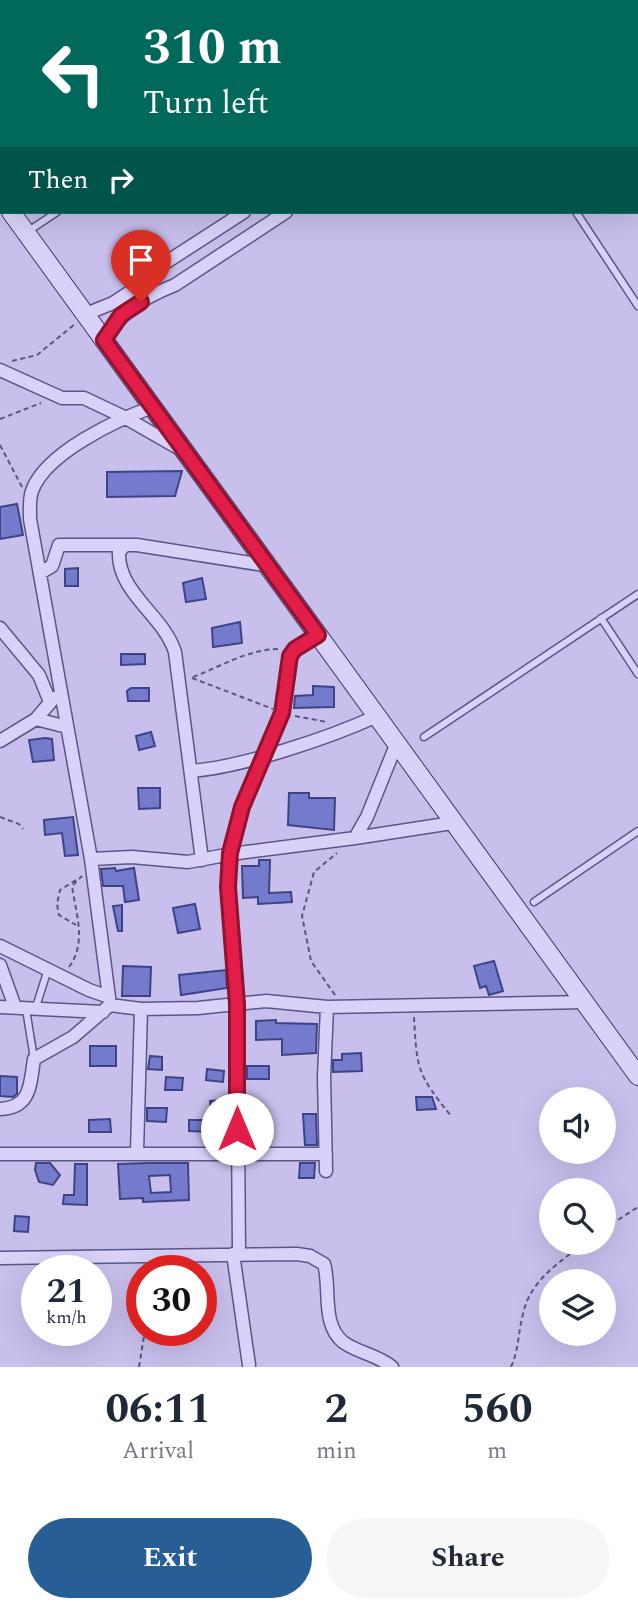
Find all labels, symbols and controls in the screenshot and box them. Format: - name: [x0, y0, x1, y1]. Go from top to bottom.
- text: 310 m: [143, 11, 282, 86]
- icon: left: [28, 28, 119, 119]
- text: Turn left: [143, 79, 269, 128]
- text: Then: [28, 160, 88, 200]
- icon: right: [102, 161, 140, 199]
- pin: [111, 230, 171, 302]
- icon: arrive: [122, 241, 160, 279]
- map controls: [539, 1087, 616, 1346]
- button: sound: [539, 1087, 616, 1164]
- position arrow: [200, 1092, 274, 1166]
- button: search: [539, 1178, 616, 1255]
- speed limit sign: 30: [126, 1255, 217, 1346]
- text: 21: [47, 1265, 86, 1318]
- button: layers: [539, 1269, 616, 1346]
- text: km/h: [46, 1304, 87, 1331]
- text: 06:11: [105, 1378, 211, 1441]
- text: 2: [325, 1378, 348, 1441]
- text: 560: [462, 1378, 533, 1441]
- text: Arrival: [122, 1434, 194, 1469]
- text: min: [316, 1434, 357, 1469]
- text: m: [487, 1434, 507, 1469]
- button: Exit: [28, 1518, 312, 1598]
- button: Share: [326, 1518, 610, 1598]

